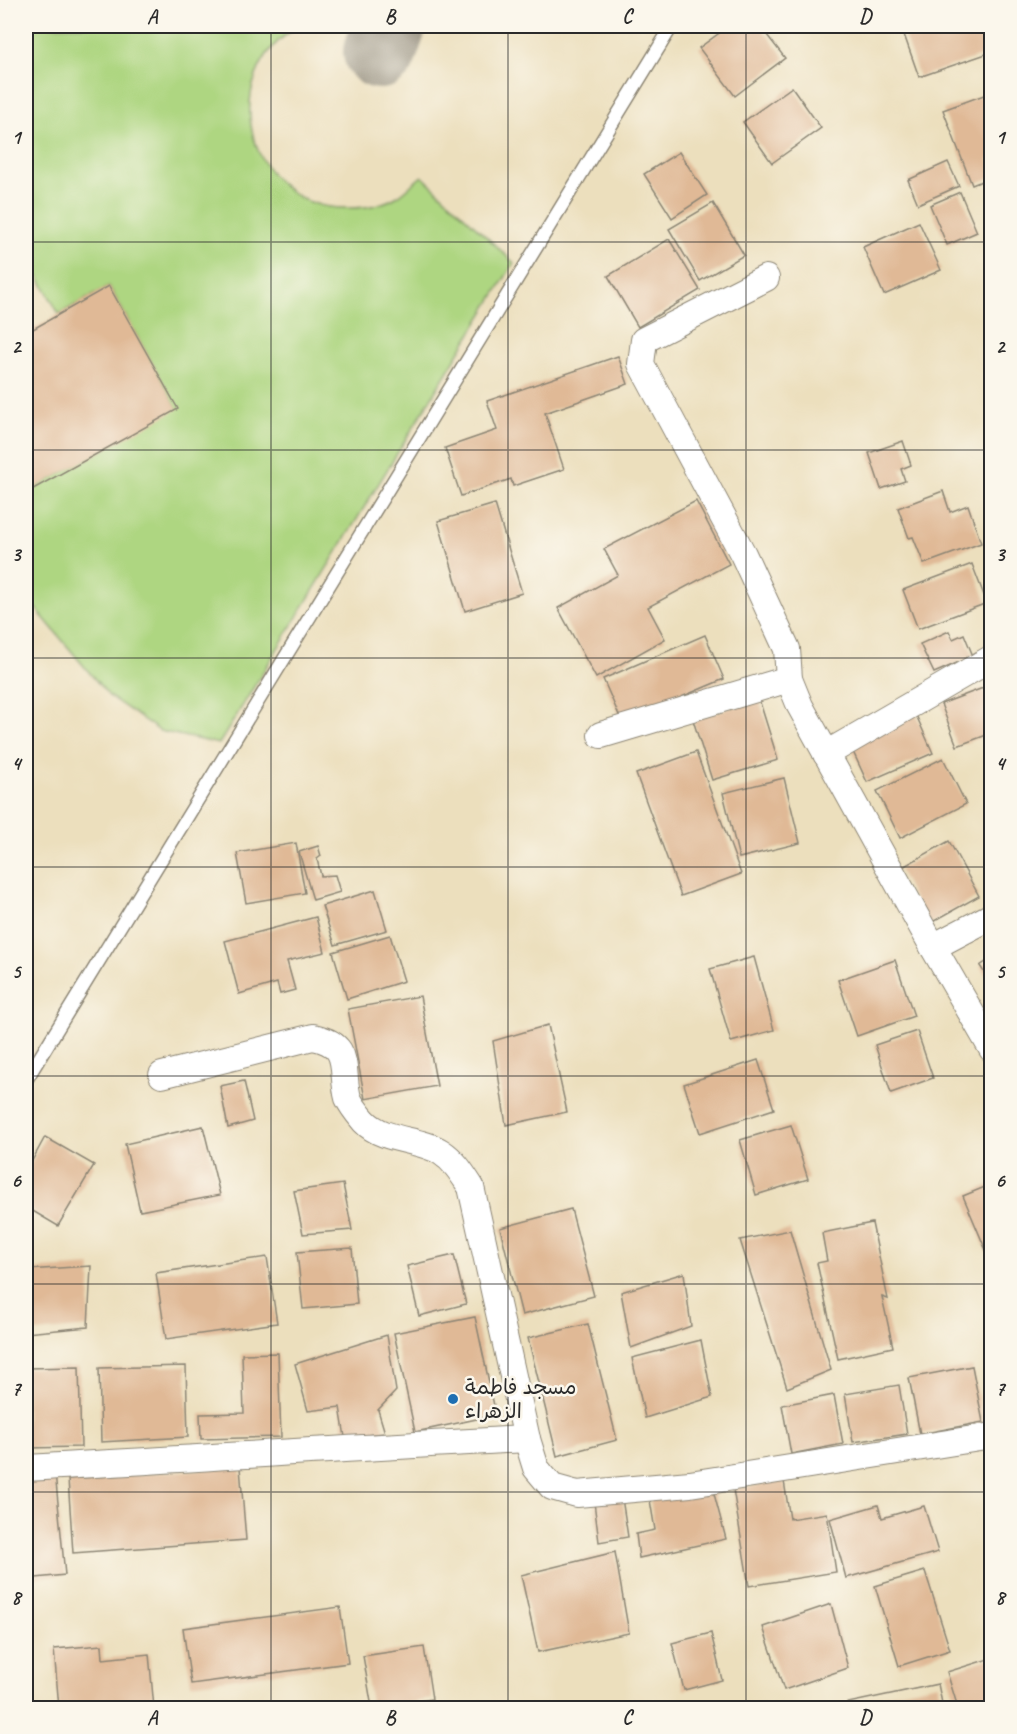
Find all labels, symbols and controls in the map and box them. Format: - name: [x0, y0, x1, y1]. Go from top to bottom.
- text: A: [147, 4, 159, 29]
- text: B: [385, 4, 397, 29]
- text: C: [622, 4, 634, 29]
- text: D: [859, 4, 873, 29]
- text: 1: [12, 125, 23, 150]
- text: 1: [996, 125, 1007, 150]
- text: 2: [12, 334, 23, 359]
- text: 2: [996, 334, 1007, 359]
- text: 3: [12, 542, 23, 567]
- text: 3: [996, 542, 1007, 567]
- text: 4: [12, 751, 24, 776]
- text: 4: [996, 751, 1008, 776]
- text: 5: [12, 959, 23, 984]
- text: 5: [996, 959, 1007, 984]
- text: 6: [11, 1168, 22, 1193]
- text: 6: [995, 1168, 1006, 1193]
- place label: مسجد فاطمة الزهراء: [465, 1374, 576, 1424]
- text: 7: [12, 1376, 23, 1401]
- text: 7: [996, 1376, 1007, 1401]
- marker: مسجد فاطمة الزهراء: [446, 1392, 460, 1406]
- text: 8: [12, 1585, 24, 1610]
- text: 8: [996, 1585, 1008, 1610]
- text: A: [147, 1705, 159, 1730]
- text: B: [385, 1705, 397, 1730]
- text: C: [622, 1705, 634, 1730]
- text: D: [859, 1705, 873, 1730]

